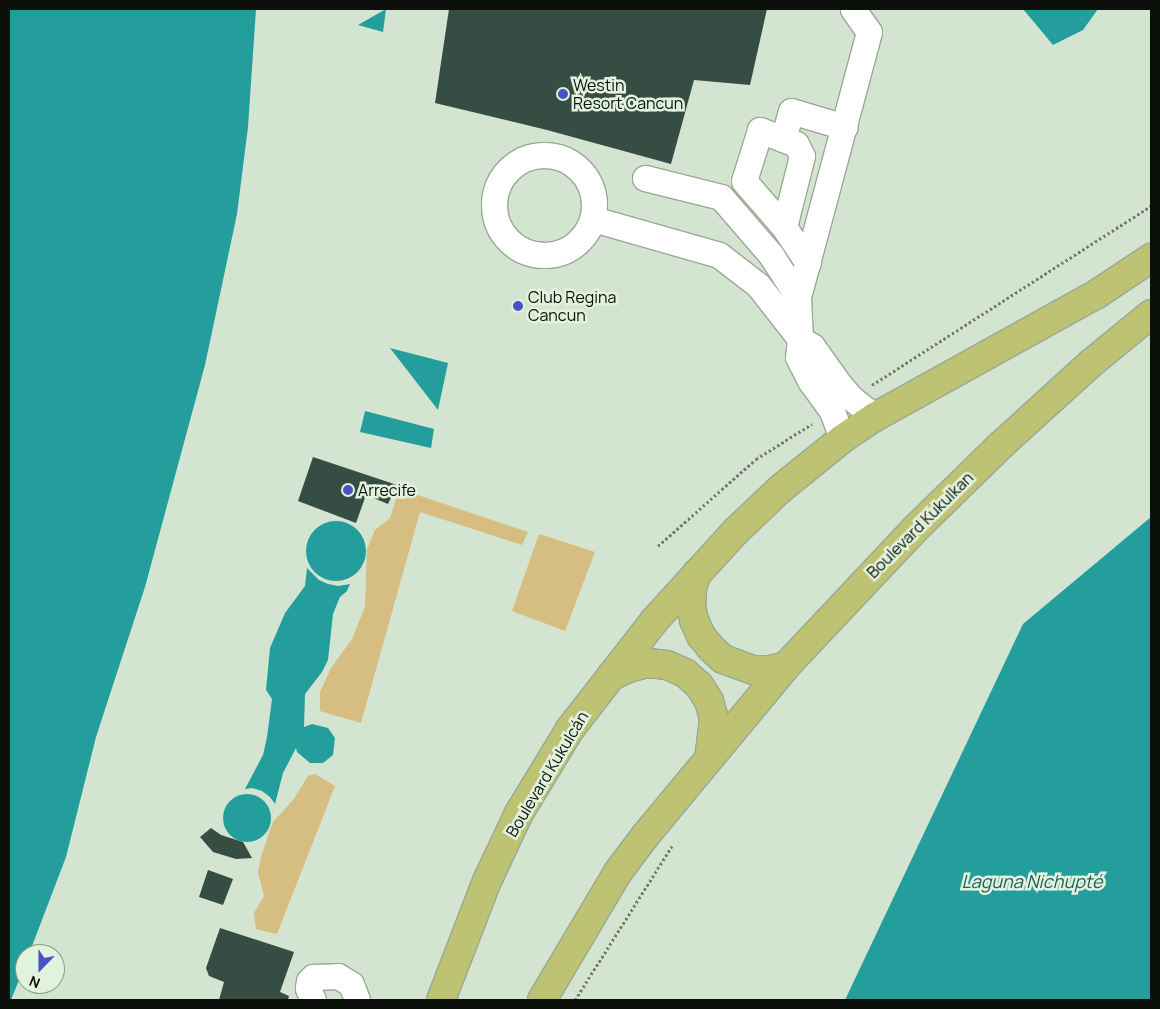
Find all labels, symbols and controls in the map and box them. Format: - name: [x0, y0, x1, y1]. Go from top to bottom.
- place label: Westin Resort Cancun: [573, 75, 683, 113]
- marker: Westin Resort Cancun: [557, 88, 569, 100]
- place label: Club Regina Cancun: [528, 287, 616, 325]
- marker: Club Regina Cancun: [512, 300, 524, 312]
- street label: Boulevard Kukulkan: [863, 468, 977, 582]
- place label: Arrecife: [358, 480, 416, 500]
- marker: Arrecife: [342, 484, 354, 496]
- street label: Boulevard Kukulcán: [502, 708, 592, 840]
- water label: Laguna Nichupté: [961, 870, 1103, 892]
- north arrow: [15, 944, 65, 994]
- text: N: [26, 972, 43, 993]

